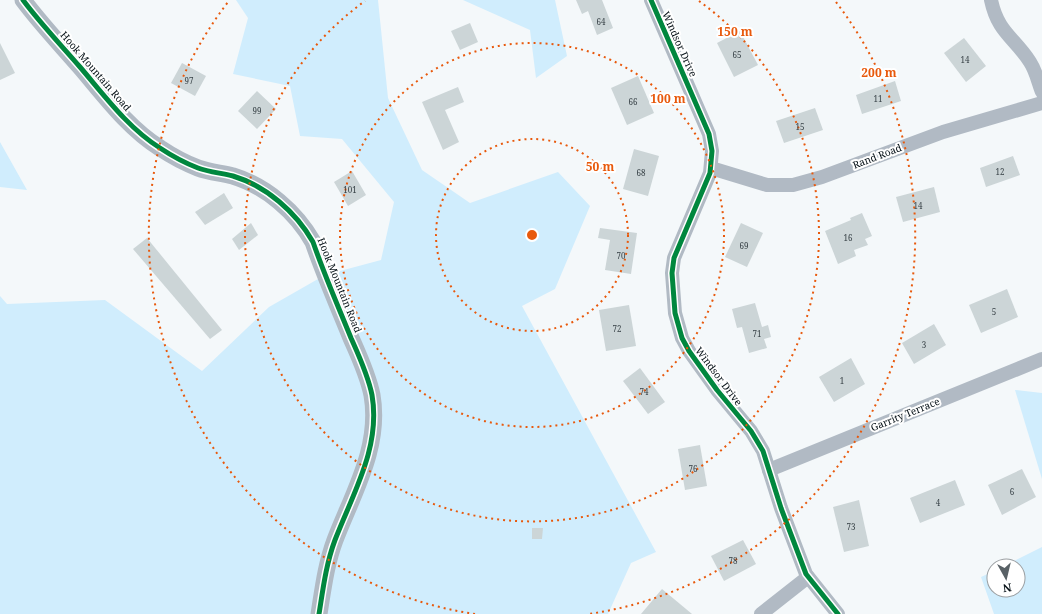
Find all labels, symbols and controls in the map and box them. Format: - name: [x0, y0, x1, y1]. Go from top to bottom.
- street label: Windsor Drive: [659, 9, 701, 79]
- house number: 64: [597, 16, 606, 27]
- text: 150 m: [717, 23, 753, 40]
- street label: Hook Mountain Road: [57, 28, 135, 114]
- house number: 65: [733, 49, 741, 60]
- house number: 14: [961, 54, 970, 65]
- text: 200 m: [861, 64, 897, 81]
- house number: 97: [185, 75, 194, 86]
- text: 100 m: [650, 90, 686, 107]
- house number: 11: [874, 93, 882, 104]
- house number: 66: [629, 96, 638, 107]
- house number: 99: [253, 105, 261, 116]
- house number: 15: [796, 121, 804, 132]
- street label: Rand Road: [850, 140, 904, 172]
- text: 50 m: [586, 158, 614, 175]
- house number: 12: [996, 166, 1004, 177]
- house number: 68: [637, 167, 646, 178]
- house number: 101: [343, 184, 357, 195]
- house number: 14: [914, 200, 923, 211]
- centre of rings: [525, 228, 539, 242]
- house number: 16: [844, 232, 853, 243]
- street label: Hook Mountain Road: [315, 235, 365, 335]
- house number: 69: [740, 240, 748, 251]
- house number: 70: [617, 250, 626, 261]
- house number: 5: [992, 306, 996, 317]
- house number: 72: [613, 323, 621, 334]
- house number: 71: [753, 328, 761, 339]
- house number: 3: [922, 339, 927, 350]
- street label: Windsor Drive: [692, 344, 746, 408]
- house number: 1: [840, 375, 844, 386]
- house number: 74: [640, 386, 649, 397]
- street label: Garrity Terrace: [868, 394, 942, 434]
- house number: 76: [689, 463, 698, 474]
- house number: 6: [1010, 486, 1015, 497]
- house number: 4: [936, 497, 941, 508]
- house number: 73: [847, 521, 856, 532]
- house number: 78: [729, 555, 738, 566]
- north arrow: [986, 558, 1026, 598]
- text: N: [1002, 580, 1013, 596]

